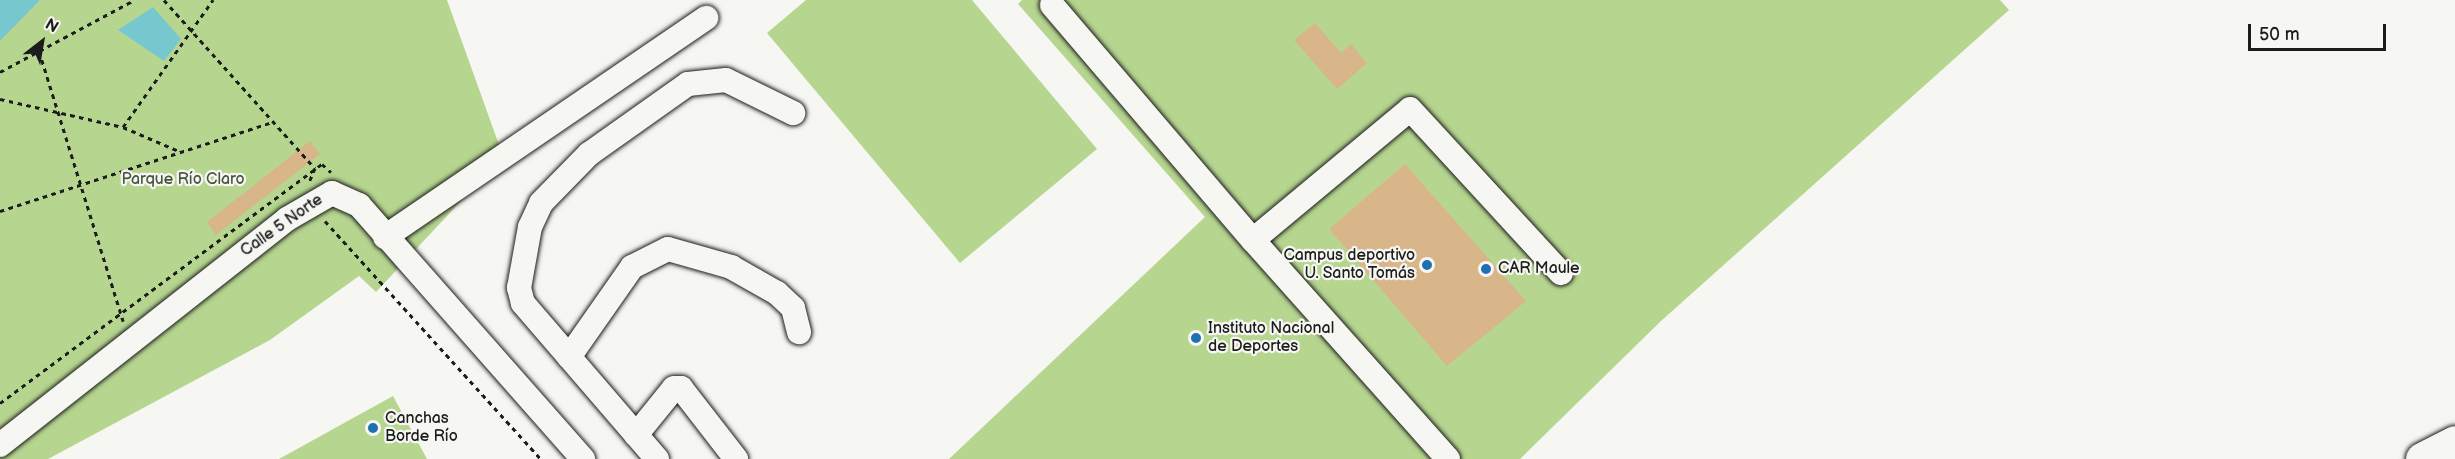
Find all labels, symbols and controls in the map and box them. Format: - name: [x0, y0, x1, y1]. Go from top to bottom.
- north arrow: [12, 12, 72, 72]
- scale bar: [2251, 12, 2389, 50]
- text: N: [41, 15, 62, 37]
- text: 50 m: [2259, 24, 2300, 45]
- park label: Parque Río Claro: [121, 170, 245, 190]
- street label: Calle 5 Norte: [237, 191, 327, 261]
- place label: Campus deportivo U. Santo Tomás: [1283, 246, 1415, 284]
- marker: Campus deportivo U. Santo Tomás: [1420, 258, 1434, 272]
- place label: CAR Maule: [1498, 259, 1580, 279]
- marker: CAR Maule: [1479, 262, 1493, 276]
- place label: Instituto Nacional de Deportes: [1208, 319, 1334, 357]
- marker: Instituto Nacional de Deportes: [1189, 331, 1203, 345]
- place label: Canchas Borde Río: [385, 409, 458, 447]
- marker: Canchas Borde Río: [366, 421, 380, 435]

